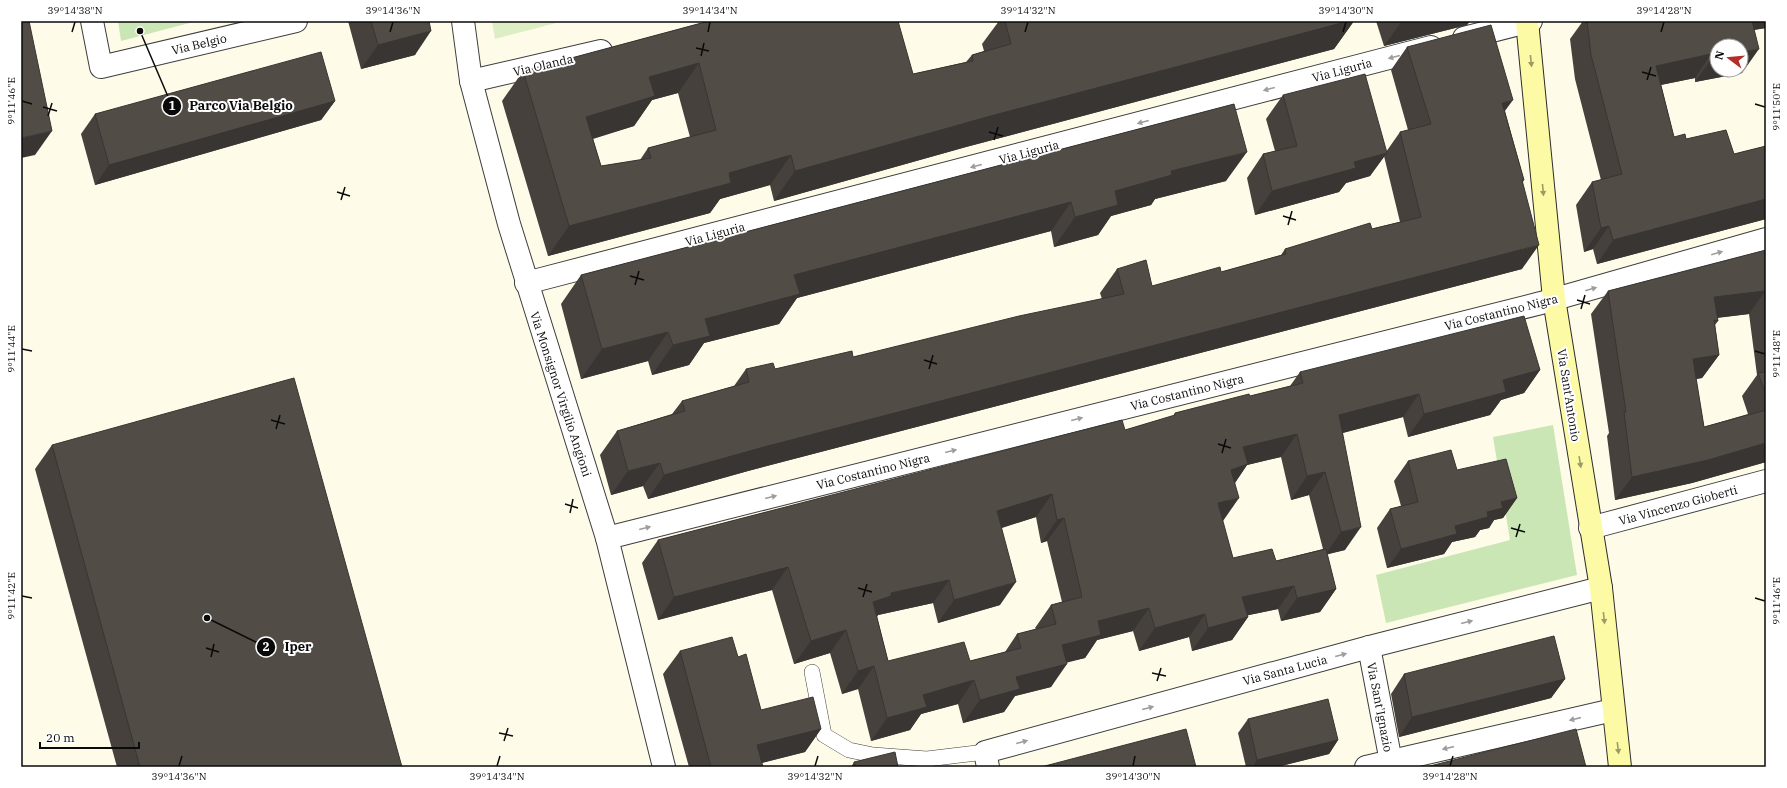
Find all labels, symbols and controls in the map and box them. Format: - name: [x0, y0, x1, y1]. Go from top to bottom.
- text: 39°14'38"N: [48, 4, 103, 17]
- text: 39°14'36"N: [366, 4, 421, 17]
- text: 39°14'34"N: [683, 4, 738, 17]
- text: 39°14'32"N: [1001, 4, 1056, 17]
- text: 39°14'30"N: [1319, 4, 1374, 17]
- text: 39°14'28"N: [1637, 4, 1692, 17]
- street label: Via Belgio: [170, 30, 228, 58]
- north arrow: [1709, 38, 1749, 78]
- text: N: [1711, 49, 1727, 61]
- street label: Via Olanda: [512, 51, 575, 79]
- one-way arrow: [1388, 54, 1401, 60]
- street label: Via Liguria: [1310, 55, 1374, 85]
- one-way arrow: [1528, 55, 1534, 67]
- text: 9°11'46"E: [5, 77, 18, 125]
- text: 9°11'50"E: [1770, 83, 1783, 131]
- one-way arrow: [1262, 87, 1275, 93]
- callout: Parco Via Belgio: [162, 93, 301, 118]
- text: Parco Via Belgio: [189, 97, 293, 114]
- text: 1: [168, 98, 176, 113]
- one-way arrow: [1137, 119, 1149, 125]
- street label: Via Liguria: [997, 137, 1061, 167]
- one-way arrow: [970, 163, 983, 169]
- one-way arrow: [1540, 184, 1547, 196]
- street label: Via Liguria: [683, 219, 747, 249]
- one-way arrow: [1711, 250, 1723, 256]
- one-way arrow: [1586, 286, 1598, 292]
- street label: Via Costantino Nigra: [1443, 291, 1560, 333]
- street label: Via Monsignor Virgilio Angioni: [527, 309, 595, 479]
- text: 9°11'44"E: [5, 325, 18, 373]
- text: 9°11'48"E: [1770, 330, 1783, 378]
- street label: Via Sant'Antonio: [1554, 348, 1584, 443]
- street label: Via Costantino Nigra: [1129, 371, 1246, 413]
- one-way arrow: [1071, 416, 1083, 422]
- one-way arrow: [945, 448, 957, 454]
- street label: Via Costantino Nigra: [815, 450, 932, 492]
- one-way arrow: [1577, 456, 1583, 468]
- street label: Via Vincenzo Gioberti: [1617, 482, 1739, 528]
- one-way arrow: [765, 493, 777, 499]
- one-way arrow: [639, 525, 651, 531]
- text: 9°11'42"E: [5, 572, 18, 620]
- text: 9°11'46"E: [1770, 577, 1783, 625]
- one-way arrow: [1601, 612, 1607, 624]
- one-way arrow: [1461, 619, 1473, 625]
- callout: Iper: [256, 634, 320, 659]
- text: Iper: [284, 638, 312, 655]
- text: 2: [262, 639, 270, 654]
- street label: Via Santa Lucia: [1241, 651, 1329, 688]
- one-way arrow: [1335, 652, 1347, 658]
- street label: Via Sant'Ignazio: [1364, 661, 1396, 753]
- one-way arrow: [1142, 704, 1154, 710]
- one-way arrow: [1569, 716, 1581, 722]
- scale bar: [40, 724, 139, 750]
- text: 20 m: [46, 730, 75, 745]
- one-way arrow: [1017, 739, 1029, 745]
- one-way arrow: [1615, 741, 1621, 754]
- one-way arrow: [1442, 745, 1454, 751]
- text: 39°14'36"N: [152, 770, 207, 783]
- text: 39°14'34"N: [470, 770, 525, 783]
- text: 39°14'32"N: [788, 770, 843, 783]
- text: 39°14'30"N: [1106, 770, 1161, 783]
- text: 39°14'28"N: [1423, 770, 1478, 783]

